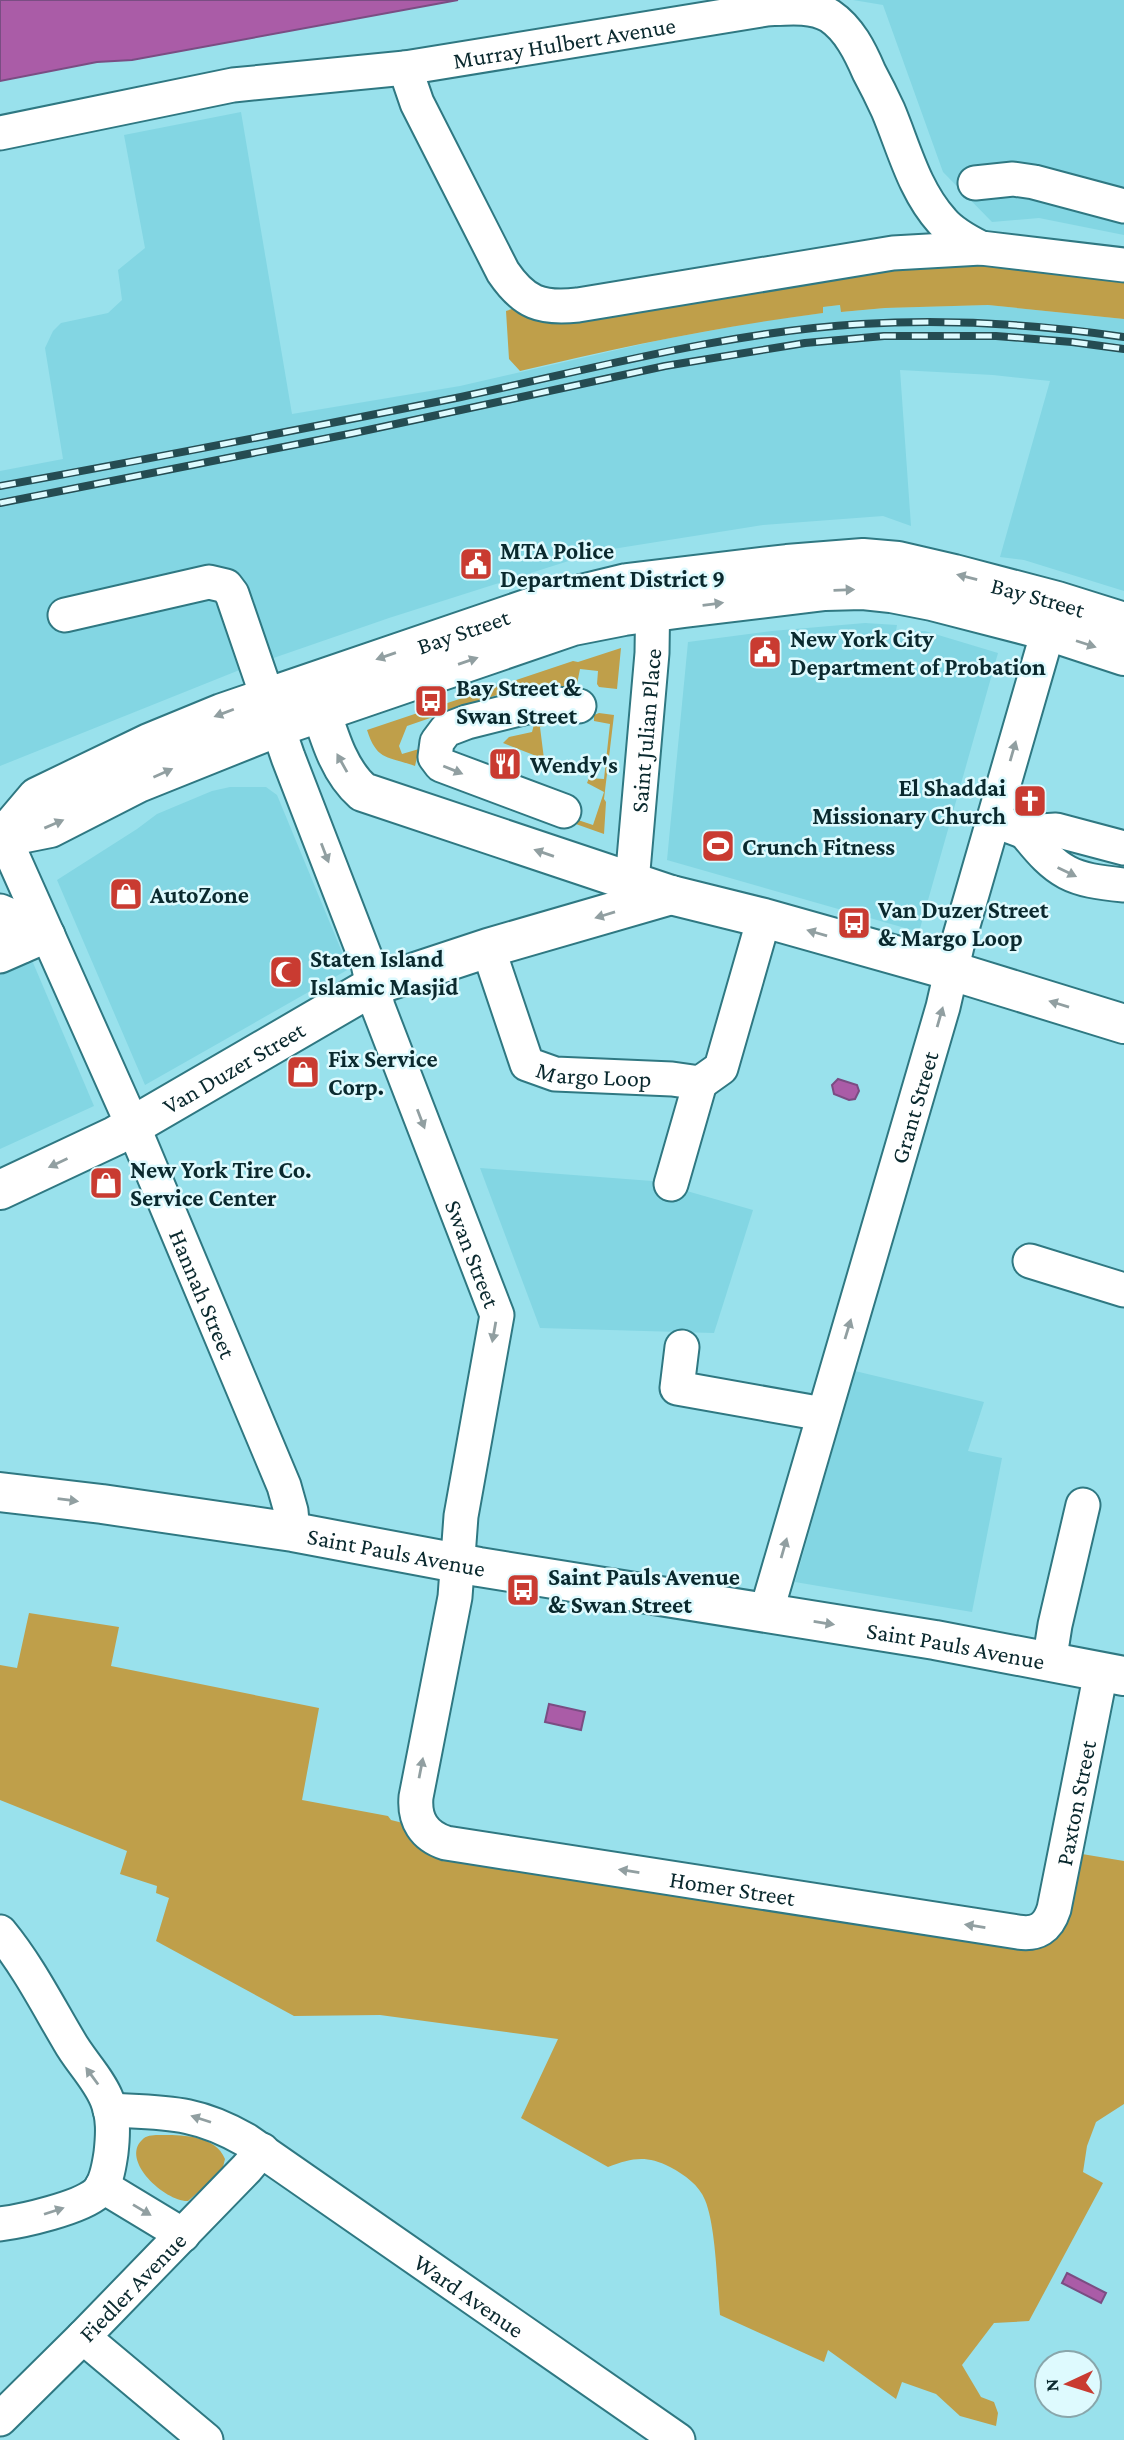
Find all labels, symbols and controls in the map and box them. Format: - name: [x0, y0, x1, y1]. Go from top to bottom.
- street label: Murray Hulbert Avenue: [451, 11, 677, 73]
- place label: MTA Police Department District 9: [500, 537, 725, 592]
- public building icon: MTA Police Department District 9: [457, 545, 495, 583]
- one-way arrow: [956, 571, 978, 582]
- street label: Bay Street: [988, 571, 1089, 623]
- one-way arrow: [834, 585, 856, 596]
- one-way arrow: [702, 598, 724, 609]
- street label: Bay Street: [413, 602, 514, 659]
- place label: New York City Department of Probation: [790, 625, 1046, 680]
- public building icon: New York City Department of Probation: [746, 633, 784, 671]
- one-way arrow: [1075, 639, 1096, 649]
- street label: Saint Julian Place: [625, 647, 666, 814]
- one-way arrow: [376, 651, 397, 662]
- one-way arrow: [458, 656, 479, 666]
- place label: Bay Street & Swan Street: [456, 674, 582, 729]
- bus stop icon: Bay Street & Swan Street: [412, 682, 450, 720]
- one-way arrow: [213, 708, 234, 719]
- one-way arrow: [1009, 740, 1019, 761]
- restaurant icon: Wendy's: [486, 745, 524, 783]
- place label: Wendy's: [529, 751, 618, 778]
- one-way arrow: [336, 753, 348, 773]
- one-way arrow: [443, 764, 463, 776]
- one-way arrow: [152, 767, 173, 778]
- place label: El Shaddai Missionary Church: [812, 774, 1006, 829]
- church icon: El Shaddai Missionary Church: [1011, 782, 1049, 820]
- one-way arrow: [44, 819, 65, 830]
- sports icon: Crunch Fitness: [699, 827, 737, 865]
- place label: Crunch Fitness: [742, 833, 895, 860]
- one-way arrow: [320, 842, 331, 863]
- one-way arrow: [533, 847, 554, 858]
- one-way arrow: [1058, 865, 1078, 877]
- shop icon: AutoZone: [107, 875, 145, 913]
- place label: AutoZone: [149, 881, 249, 908]
- place label: Van Duzer Street & Margo Loop: [877, 896, 1049, 951]
- bus stop icon: Van Duzer Street & Margo Loop: [835, 904, 873, 942]
- one-way arrow: [594, 910, 615, 920]
- one-way arrow: [806, 927, 827, 937]
- place label: Staten Island Islamic Masjid: [310, 945, 458, 1001]
- mosque icon: Staten Island Islamic Masjid: [267, 953, 305, 991]
- one-way arrow: [1048, 998, 1069, 1008]
- one-way arrow: [936, 1006, 946, 1027]
- street label: Van Duzer Street: [158, 1015, 310, 1119]
- place label: Fix Service Corp.: [328, 1045, 438, 1100]
- street label: Grant Street: [885, 1047, 943, 1167]
- shop icon: Fix Service Corp.: [284, 1053, 322, 1091]
- street label: Margo Loop: [533, 1055, 652, 1092]
- one-way arrow: [416, 1108, 427, 1129]
- place label: New York Tire Co. Service Center: [130, 1156, 312, 1211]
- one-way arrow: [47, 1158, 68, 1169]
- shop icon: New York Tire Co. Service Center: [87, 1164, 125, 1202]
- street label: Swan Street: [440, 1196, 507, 1312]
- street label: Hannah Street: [164, 1225, 243, 1363]
- one-way arrow: [843, 1318, 854, 1340]
- one-way arrow: [488, 1321, 499, 1343]
- one-way arrow: [57, 1494, 79, 1505]
- street label: Saint Pauls Avenue: [305, 1522, 487, 1581]
- one-way arrow: [780, 1537, 790, 1558]
- place label: Saint Pauls Avenue & Swan Street: [548, 1563, 740, 1618]
- bus stop icon: Saint Pauls Avenue & Swan Street: [504, 1571, 542, 1609]
- street label: Saint Pauls Avenue: [865, 1616, 1047, 1674]
- one-way arrow: [813, 1618, 835, 1629]
- street label: Paxton Street: [1049, 1737, 1101, 1868]
- one-way arrow: [416, 1757, 427, 1779]
- street label: Homer Street: [668, 1864, 798, 1911]
- one-way arrow: [618, 1866, 640, 1877]
- one-way arrow: [964, 1920, 986, 1931]
- one-way arrow: [85, 2067, 99, 2085]
- one-way arrow: [191, 2113, 212, 2124]
- one-way arrow: [133, 2204, 152, 2217]
- one-way arrow: [43, 2205, 64, 2216]
- street label: Fiedler Avenue: [73, 2226, 191, 2347]
- street label: Ward Avenue: [409, 2247, 530, 2343]
- north arrow: [1033, 2349, 1103, 2419]
- text: N: [1041, 2378, 1062, 2392]

